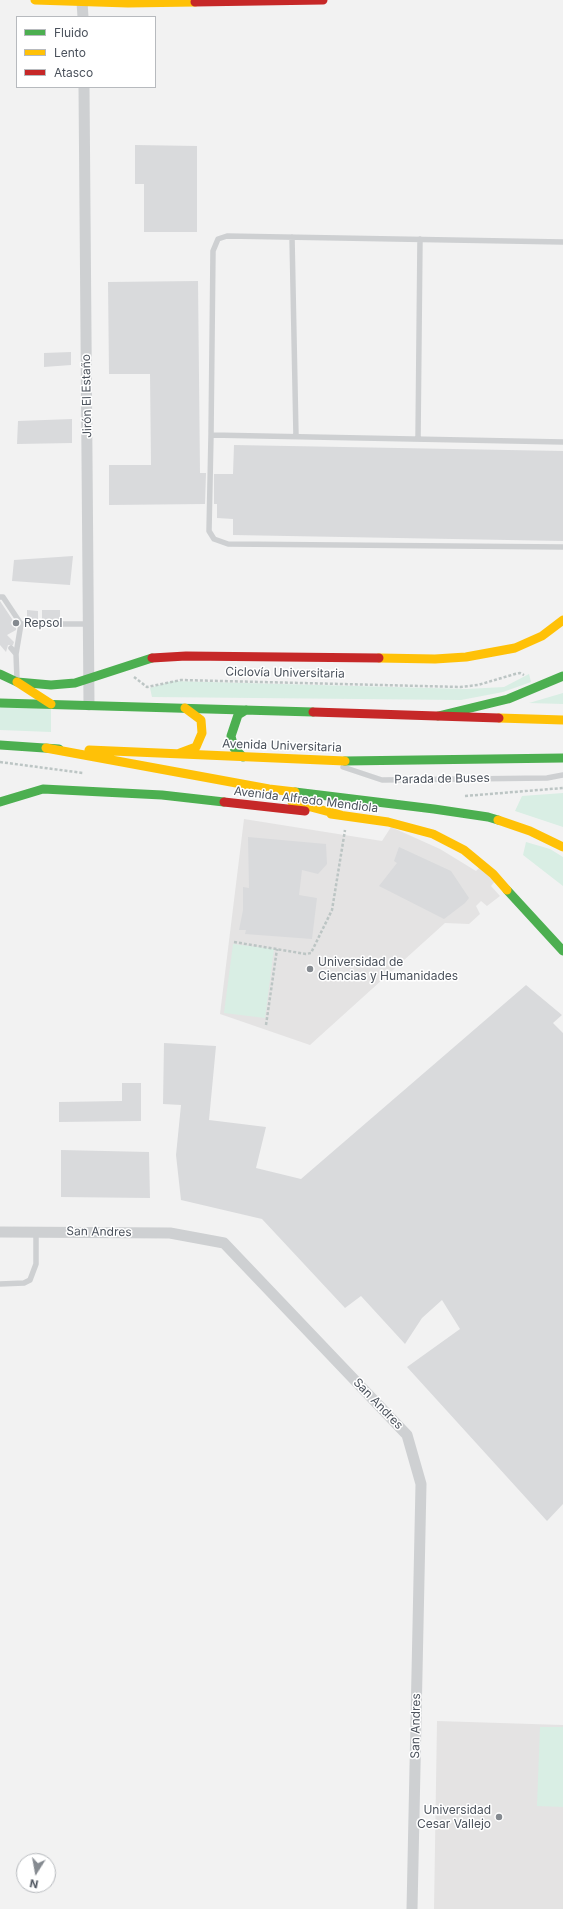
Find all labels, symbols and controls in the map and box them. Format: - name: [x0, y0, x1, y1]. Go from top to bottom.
- legend: [16, 16, 156, 88]
- text: Fluido: [54, 25, 89, 40]
- text: Lento: [54, 45, 86, 60]
- text: Atasco: [54, 65, 93, 80]
- street label: Jirón El Estaño: [79, 354, 95, 438]
- place label: Repsol: [24, 616, 62, 630]
- marker: Repsol: [11, 618, 21, 628]
- street label: Ciclovía Universitaria: [225, 665, 345, 681]
- street label: Avenida Universitaria: [222, 737, 342, 755]
- street label: Parada de Buses: [394, 771, 490, 787]
- street label: Avenida Alfredo Mendiola: [233, 784, 379, 816]
- place label: Universidad de Ciencias y Humanidades: [318, 955, 458, 983]
- marker: Universidad de Ciencias y Humanidades: [305, 964, 315, 974]
- street label: San Andres: [66, 1224, 132, 1240]
- street label: San Andres: [350, 1376, 406, 1432]
- street label: San Andres: [408, 1693, 424, 1759]
- place label: Universidad Cesar Vallejo: [417, 1803, 491, 1831]
- marker: Universidad Cesar Vallejo: [494, 1812, 504, 1822]
- north arrow: [16, 1853, 56, 1893]
- text: N: [28, 1876, 39, 1891]

